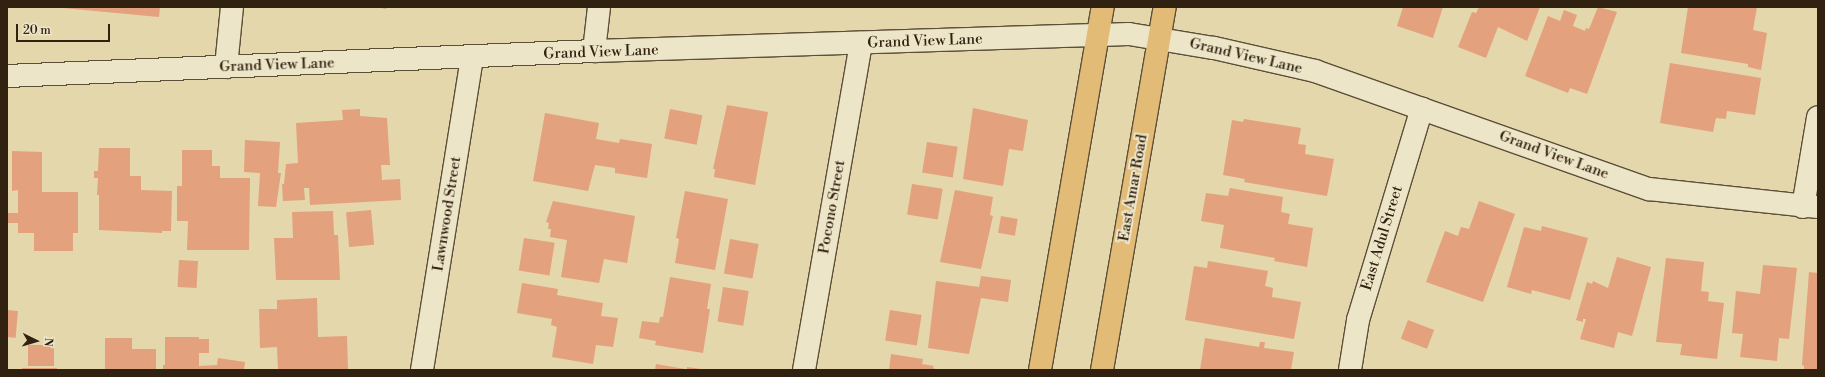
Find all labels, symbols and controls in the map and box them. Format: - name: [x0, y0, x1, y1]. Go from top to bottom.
- scale bar: [18, 16, 112, 42]
- text: 20 m: [23, 23, 51, 38]
- street label: Grand View Lane: [867, 30, 983, 52]
- street label: Grand View Lane: [1188, 34, 1304, 78]
- street label: Grand View Lane: [543, 41, 659, 63]
- street label: Grand View Lane: [219, 54, 335, 76]
- street label: Grand View Lane: [1497, 127, 1611, 183]
- street label: East Amar Road: [1115, 133, 1151, 243]
- street label: Lawnwood Street: [429, 155, 465, 273]
- street label: Pocono Street: [815, 159, 849, 255]
- street label: East Adul Street: [1358, 184, 1406, 292]
- north arrow: [16, 321, 56, 361]
- text: N: [41, 337, 55, 347]

